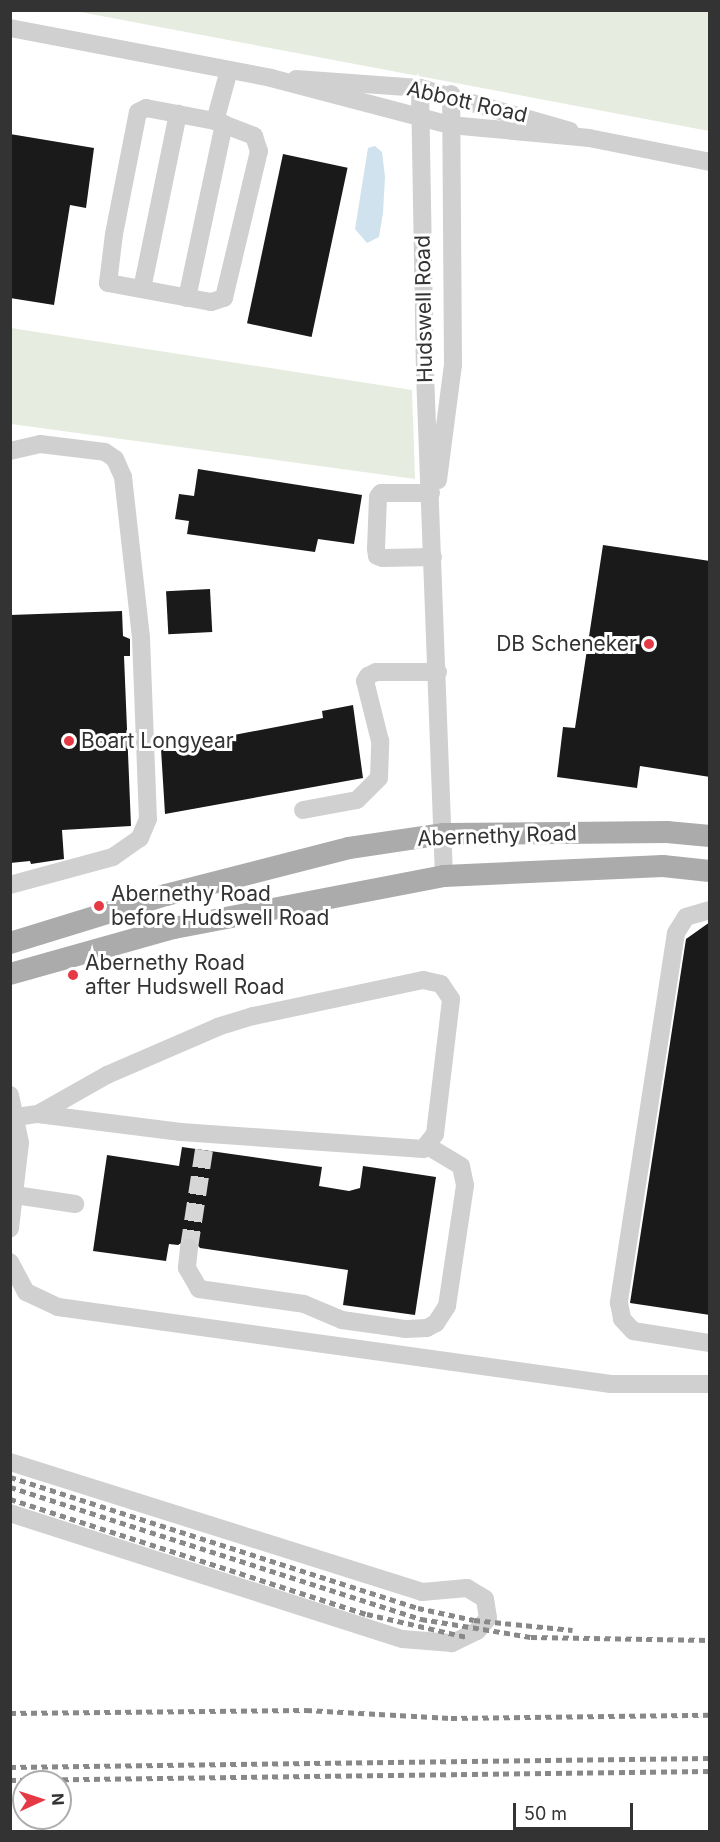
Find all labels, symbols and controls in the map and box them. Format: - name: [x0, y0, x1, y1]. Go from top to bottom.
- street label: Abbott Road: [404, 76, 530, 128]
- street label: Hudswell Road: [410, 235, 438, 383]
- place label: DB Scheneker: [496, 631, 637, 657]
- marker: DB Scheneker: [642, 637, 656, 651]
- place label: Boart Longyear: [81, 728, 234, 754]
- marker: Boart Longyear: [62, 734, 76, 748]
- street label: Abernethy Road: [417, 821, 577, 851]
- place label: Abernethy Road before Hudswell Road: [111, 881, 329, 931]
- marker: Abernethy Road before Hudswell Road: [92, 899, 106, 913]
- place label: Abernethy Road after Hudswell Road: [85, 950, 284, 1000]
- marker: Abernethy Road after Hudswell Road: [66, 968, 80, 982]
- north arrow: [12, 1770, 72, 1830]
- scale bar: [516, 1791, 636, 1829]
- text: N: [48, 1793, 68, 1806]
- text: 50 m: [524, 1803, 567, 1824]

